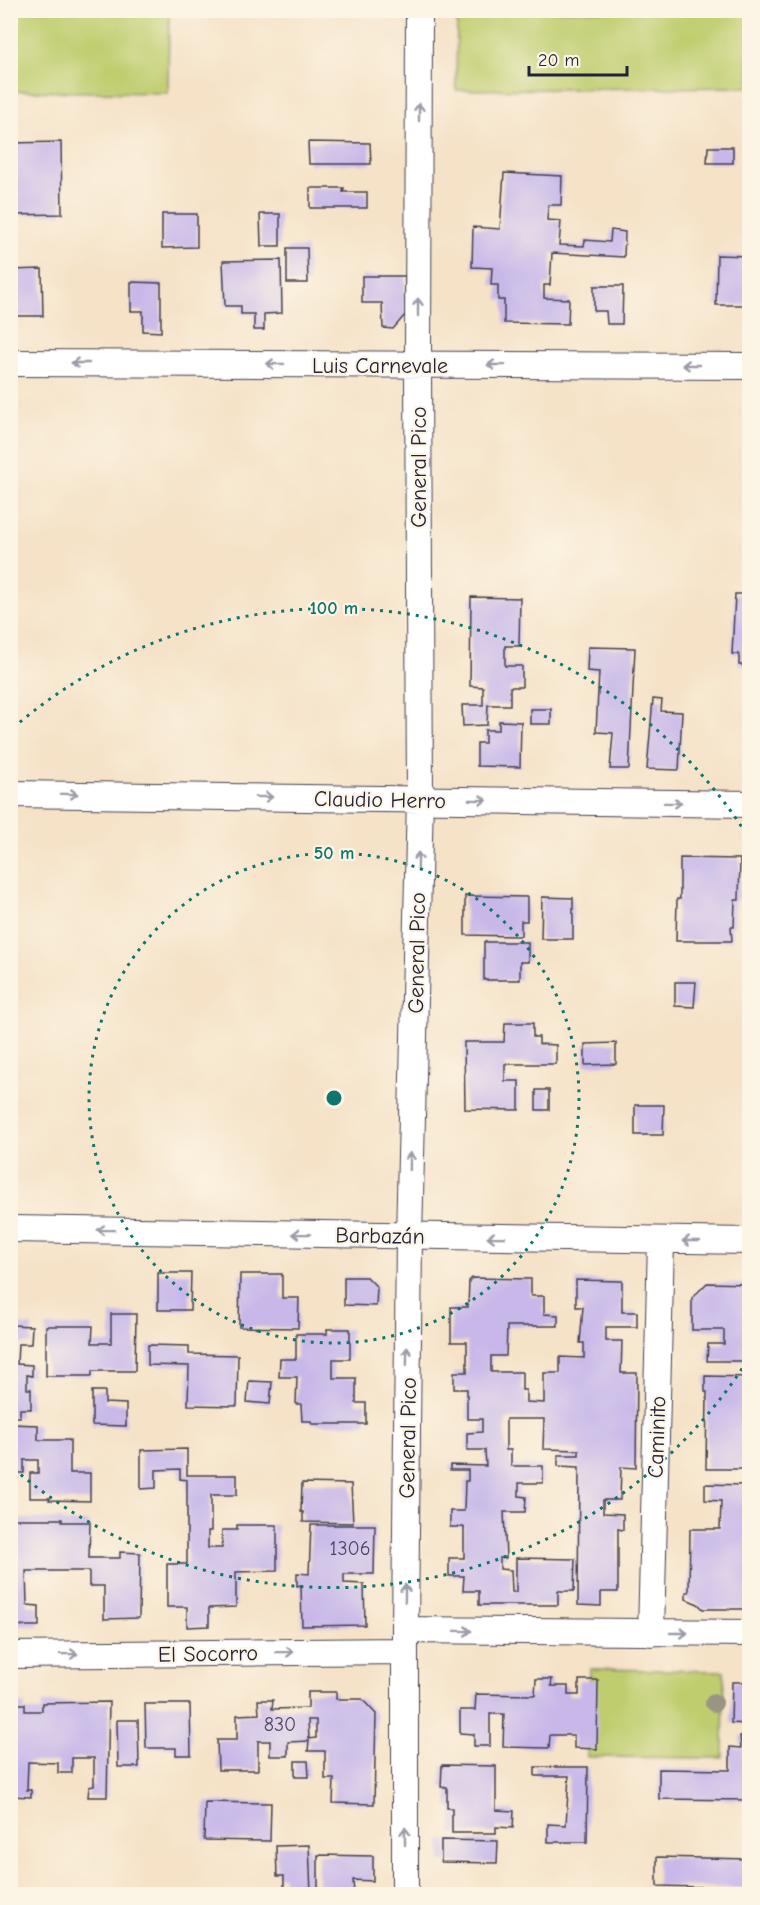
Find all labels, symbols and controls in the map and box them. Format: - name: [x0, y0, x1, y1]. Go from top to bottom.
- scale bar: [529, 39, 626, 77]
- text: 20 m: [538, 50, 579, 71]
- one-way arrow: [413, 102, 425, 122]
- one-way arrow: [412, 297, 424, 317]
- street label: Luis Carnevale: [312, 353, 448, 379]
- one-way arrow: [71, 357, 91, 369]
- one-way arrow: [266, 358, 286, 370]
- one-way arrow: [487, 359, 507, 371]
- one-way arrow: [682, 359, 702, 371]
- street label: General Pico: [406, 406, 432, 528]
- text: 100 m: [310, 598, 358, 619]
- street label: Claudio Herro: [314, 786, 446, 814]
- one-way arrow: [58, 789, 78, 800]
- one-way arrow: [253, 791, 273, 803]
- one-way arrow: [468, 794, 488, 806]
- one-way arrow: [663, 797, 683, 809]
- text: 50 m: [314, 843, 354, 864]
- one-way arrow: [412, 851, 424, 871]
- street label: General Pico: [403, 892, 431, 1014]
- centre of rings: [324, 1088, 344, 1108]
- one-way arrow: [405, 1151, 416, 1171]
- street label: Barbazán: [335, 1222, 425, 1250]
- one-way arrow: [97, 1225, 117, 1236]
- one-way arrow: [292, 1228, 312, 1240]
- one-way arrow: [487, 1232, 507, 1243]
- one-way arrow: [682, 1235, 702, 1247]
- one-way arrow: [401, 1346, 413, 1366]
- street label: General Pico: [394, 1377, 422, 1499]
- street label: Caminito: [643, 1395, 671, 1479]
- house number: 1306: [329, 1537, 371, 1560]
- one-way arrow: [399, 1583, 411, 1603]
- one-way arrow: [453, 1625, 473, 1637]
- one-way arrow: [669, 1627, 689, 1639]
- street label: El Socorro: [158, 1640, 258, 1668]
- one-way arrow: [274, 1646, 294, 1658]
- one-way arrow: [58, 1648, 78, 1660]
- house number: 830: [264, 1713, 296, 1736]
- one-way arrow: [399, 1827, 411, 1847]

